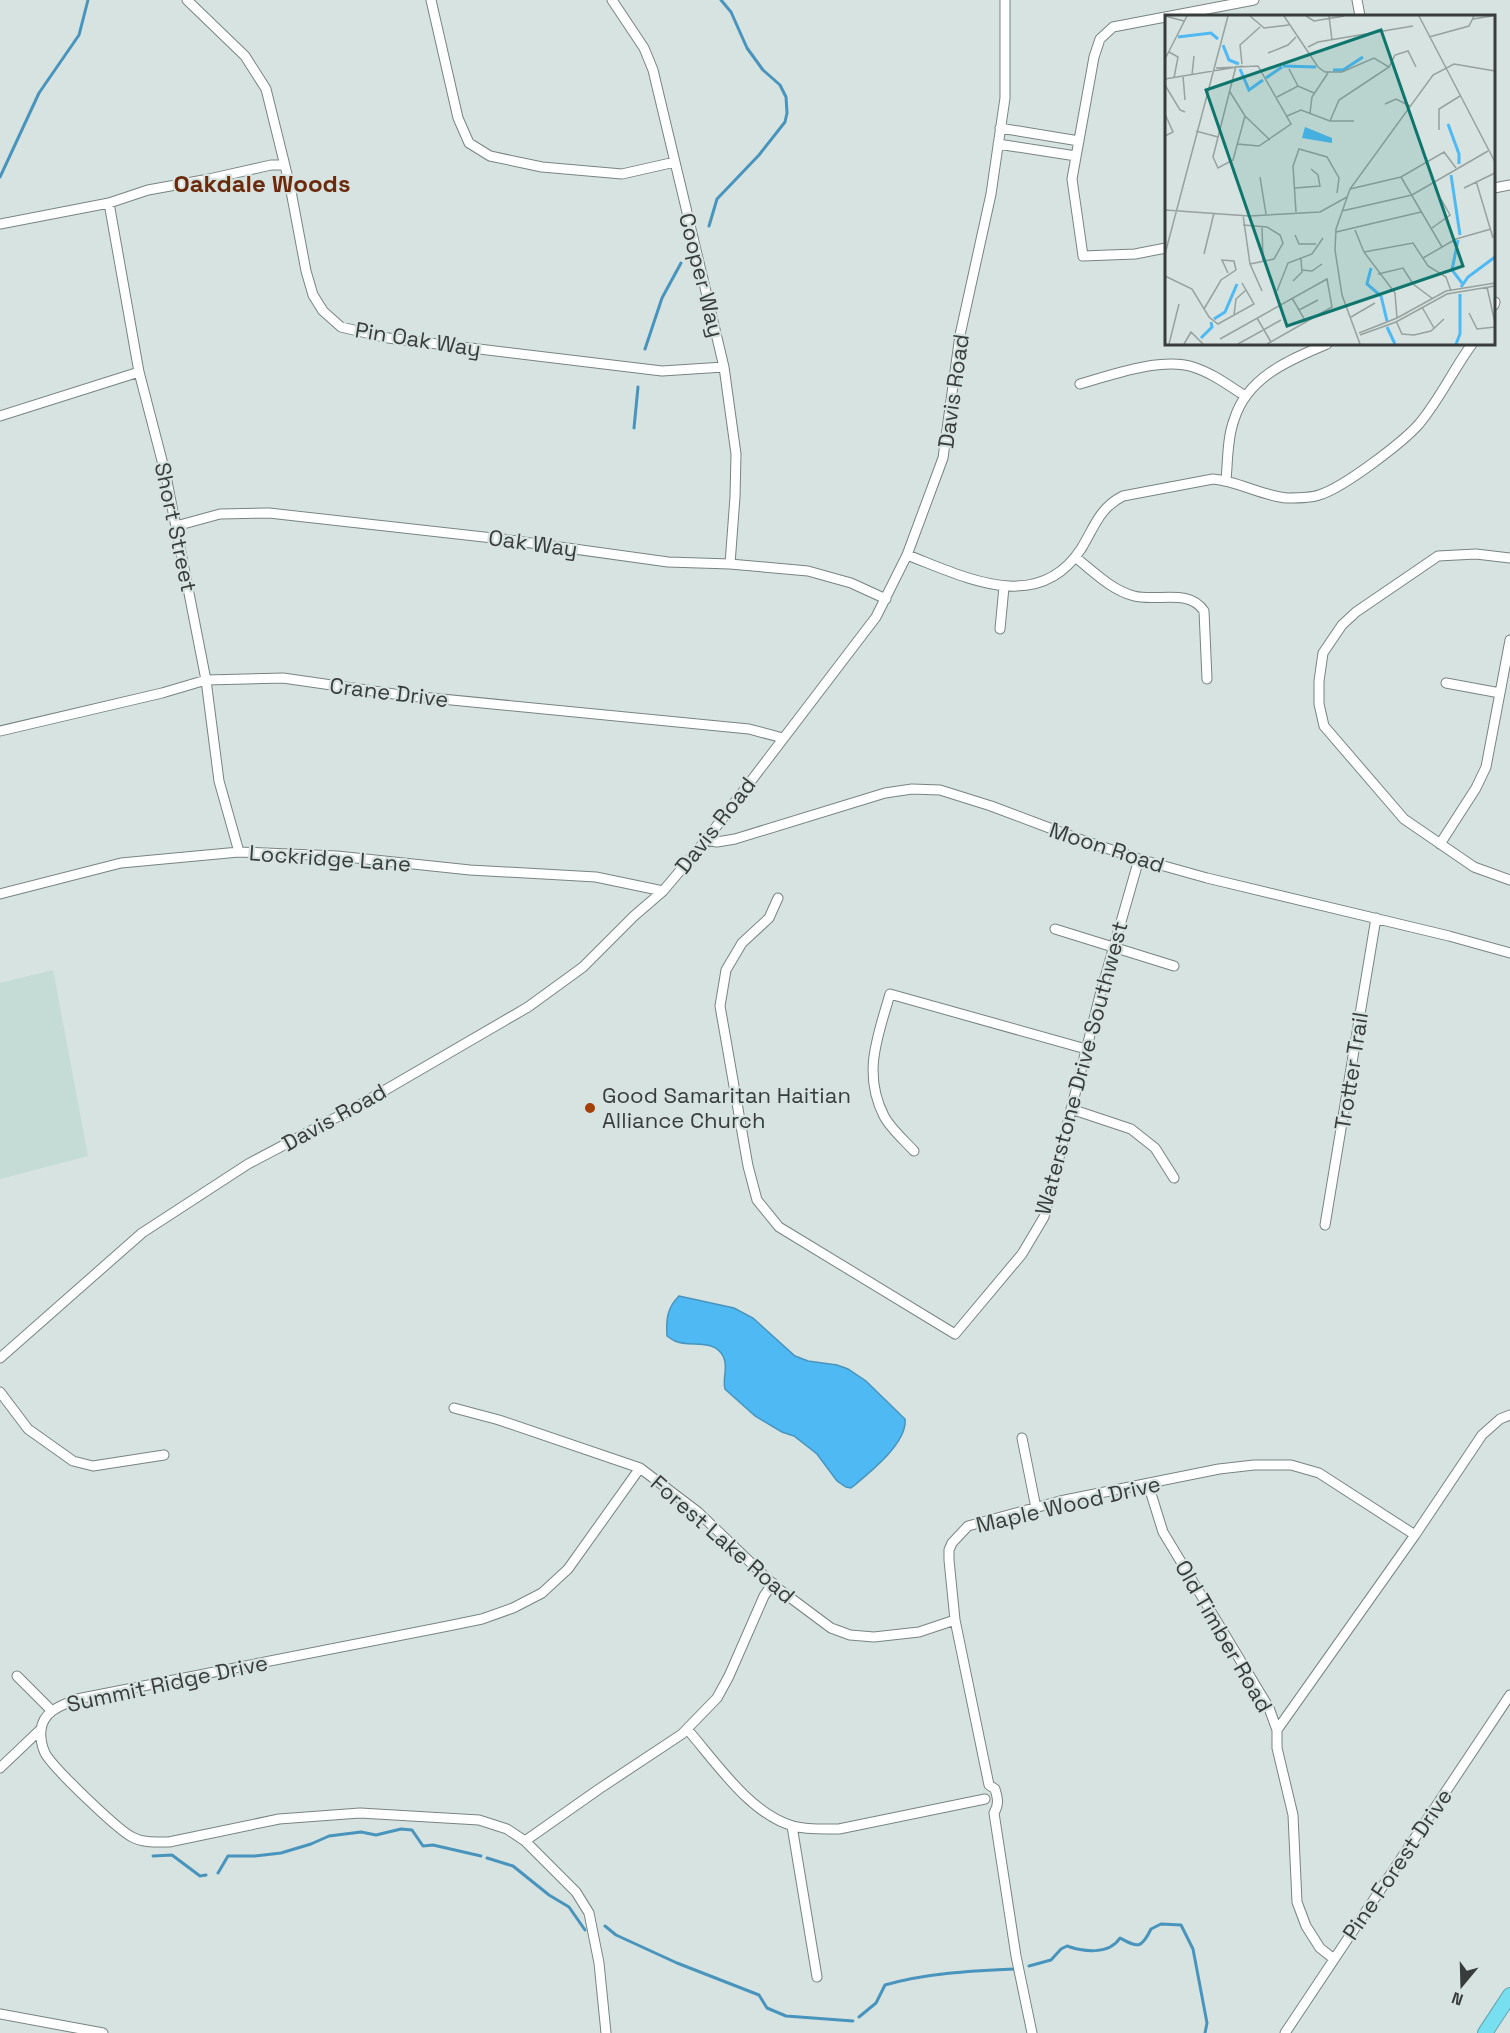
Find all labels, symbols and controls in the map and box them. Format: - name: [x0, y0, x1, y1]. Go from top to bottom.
- inset map: [1165, 15, 1495, 345]
- district label: Oakdale Woods: [174, 168, 350, 199]
- street label: Cooper Way: [673, 210, 731, 340]
- street label: Pin Oak Way: [353, 315, 483, 363]
- street label: Davis Road: [931, 332, 975, 450]
- street label: Short Street: [149, 460, 203, 594]
- street label: Oak Way: [487, 523, 579, 563]
- street label: Crane Drive: [328, 671, 450, 713]
- street label: Davis Road: [669, 771, 761, 879]
- street label: Moon Road: [1046, 815, 1168, 879]
- street label: Lockridge Lane: [248, 838, 412, 878]
- street label: Waterstone Drive Southwest: [1028, 918, 1134, 1218]
- street label: Trotter Trail: [1328, 1010, 1374, 1132]
- street label: Davis Road: [277, 1077, 391, 1157]
- place label: Good Samaritan Haitian Alliance Church: [602, 1081, 851, 1134]
- marker: Good Samaritan Haitian Alliance Church: [583, 1101, 597, 1115]
- street label: Forest Lake Road: [645, 1469, 801, 1609]
- street label: Maple Wood Drive: [973, 1469, 1163, 1539]
- street label: Old Timber Road: [1169, 1555, 1279, 1717]
- street label: Summit Ridge Drive: [64, 1648, 270, 1718]
- street label: Pine Forest Drive: [1336, 1783, 1458, 1945]
- north arrow: [1432, 1955, 1492, 2015]
- text: N: [1449, 1987, 1466, 2010]

